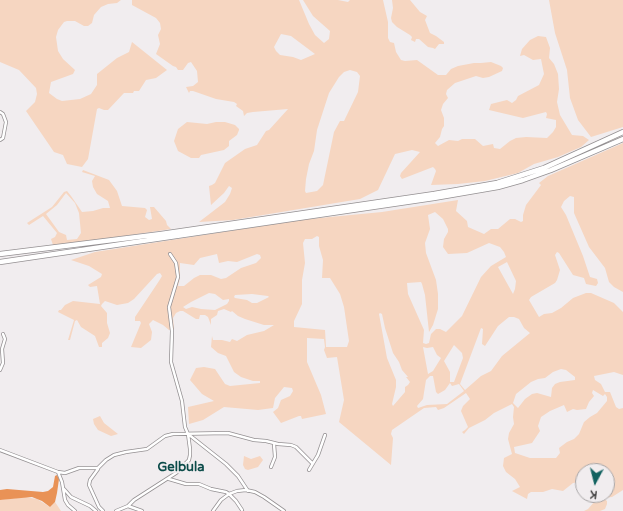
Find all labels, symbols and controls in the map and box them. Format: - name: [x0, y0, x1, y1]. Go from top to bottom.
- district label: Gelbula: [157, 460, 205, 476]
- north arrow: [575, 463, 615, 503]
- text: K: [589, 488, 598, 501]

